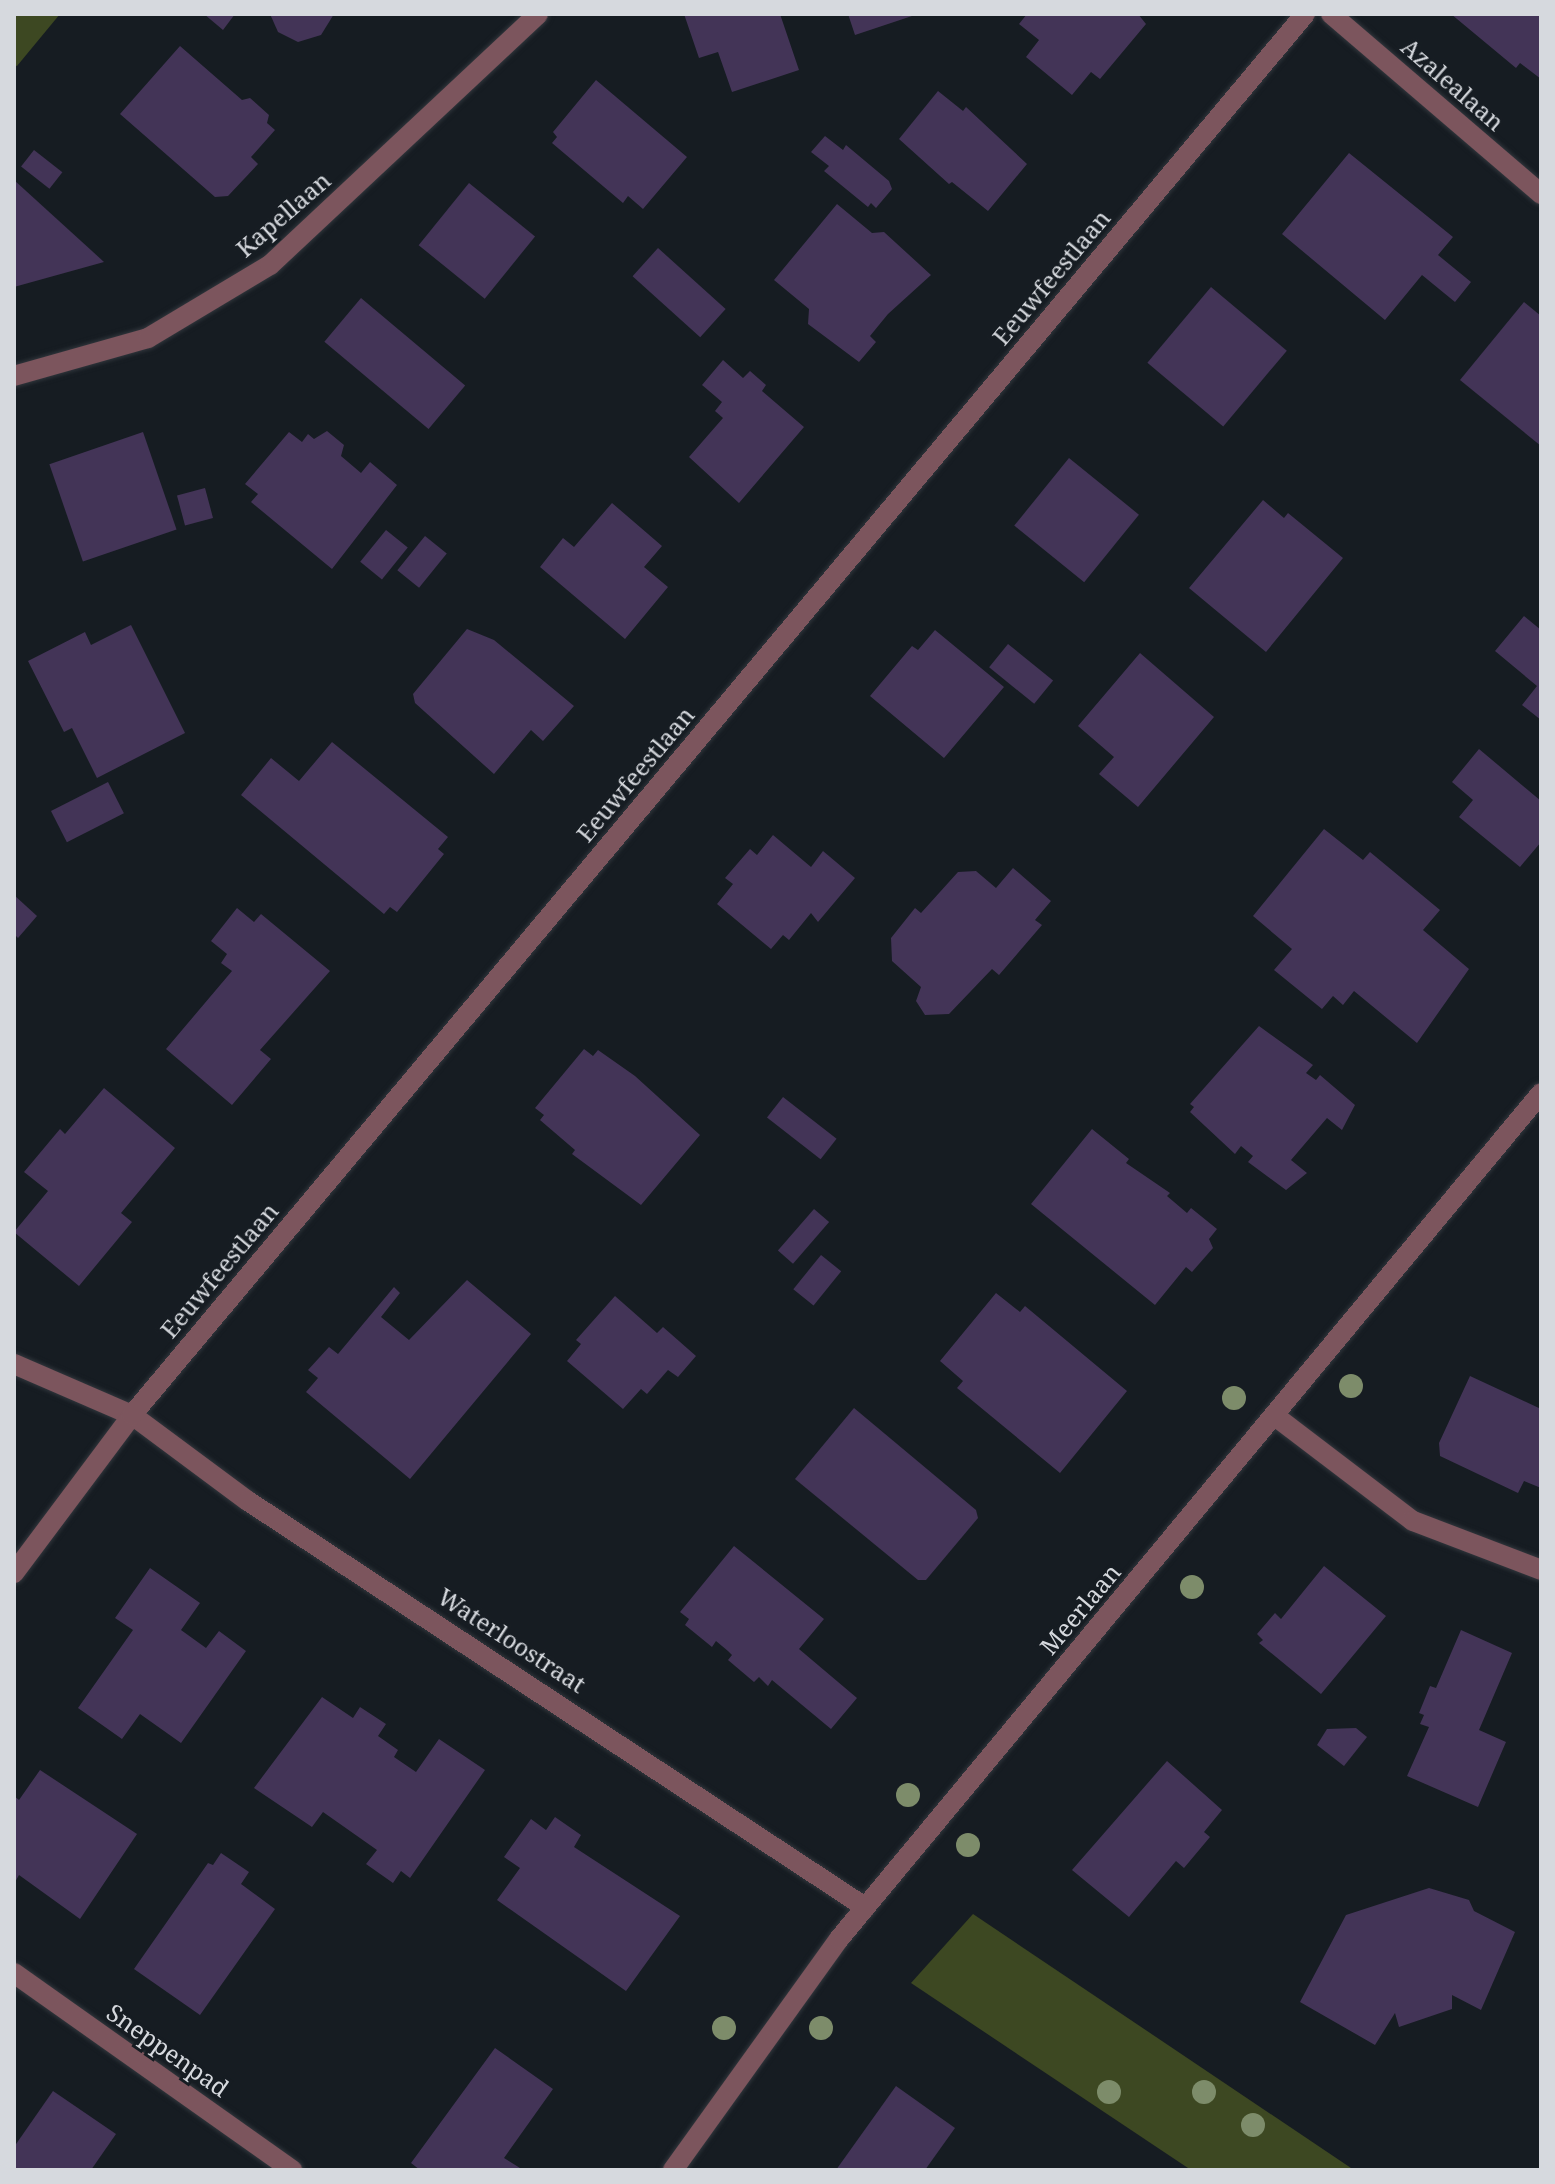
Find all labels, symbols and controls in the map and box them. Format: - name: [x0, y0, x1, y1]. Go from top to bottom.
- street label: Azalealaan: [1396, 32, 1510, 136]
- street label: Kapellaan: [230, 165, 336, 263]
- street label: Eeuwfeestlaan: [986, 204, 1116, 350]
- street label: Eeuwfeestlaan: [570, 701, 700, 847]
- street label: Eeuwfeestlaan: [154, 1197, 284, 1343]
- street label: Meerlaan: [1034, 1558, 1126, 1660]
- street label: Waterloostraat: [433, 1582, 591, 1698]
- street label: Sneppenpad: [102, 1997, 234, 2103]

